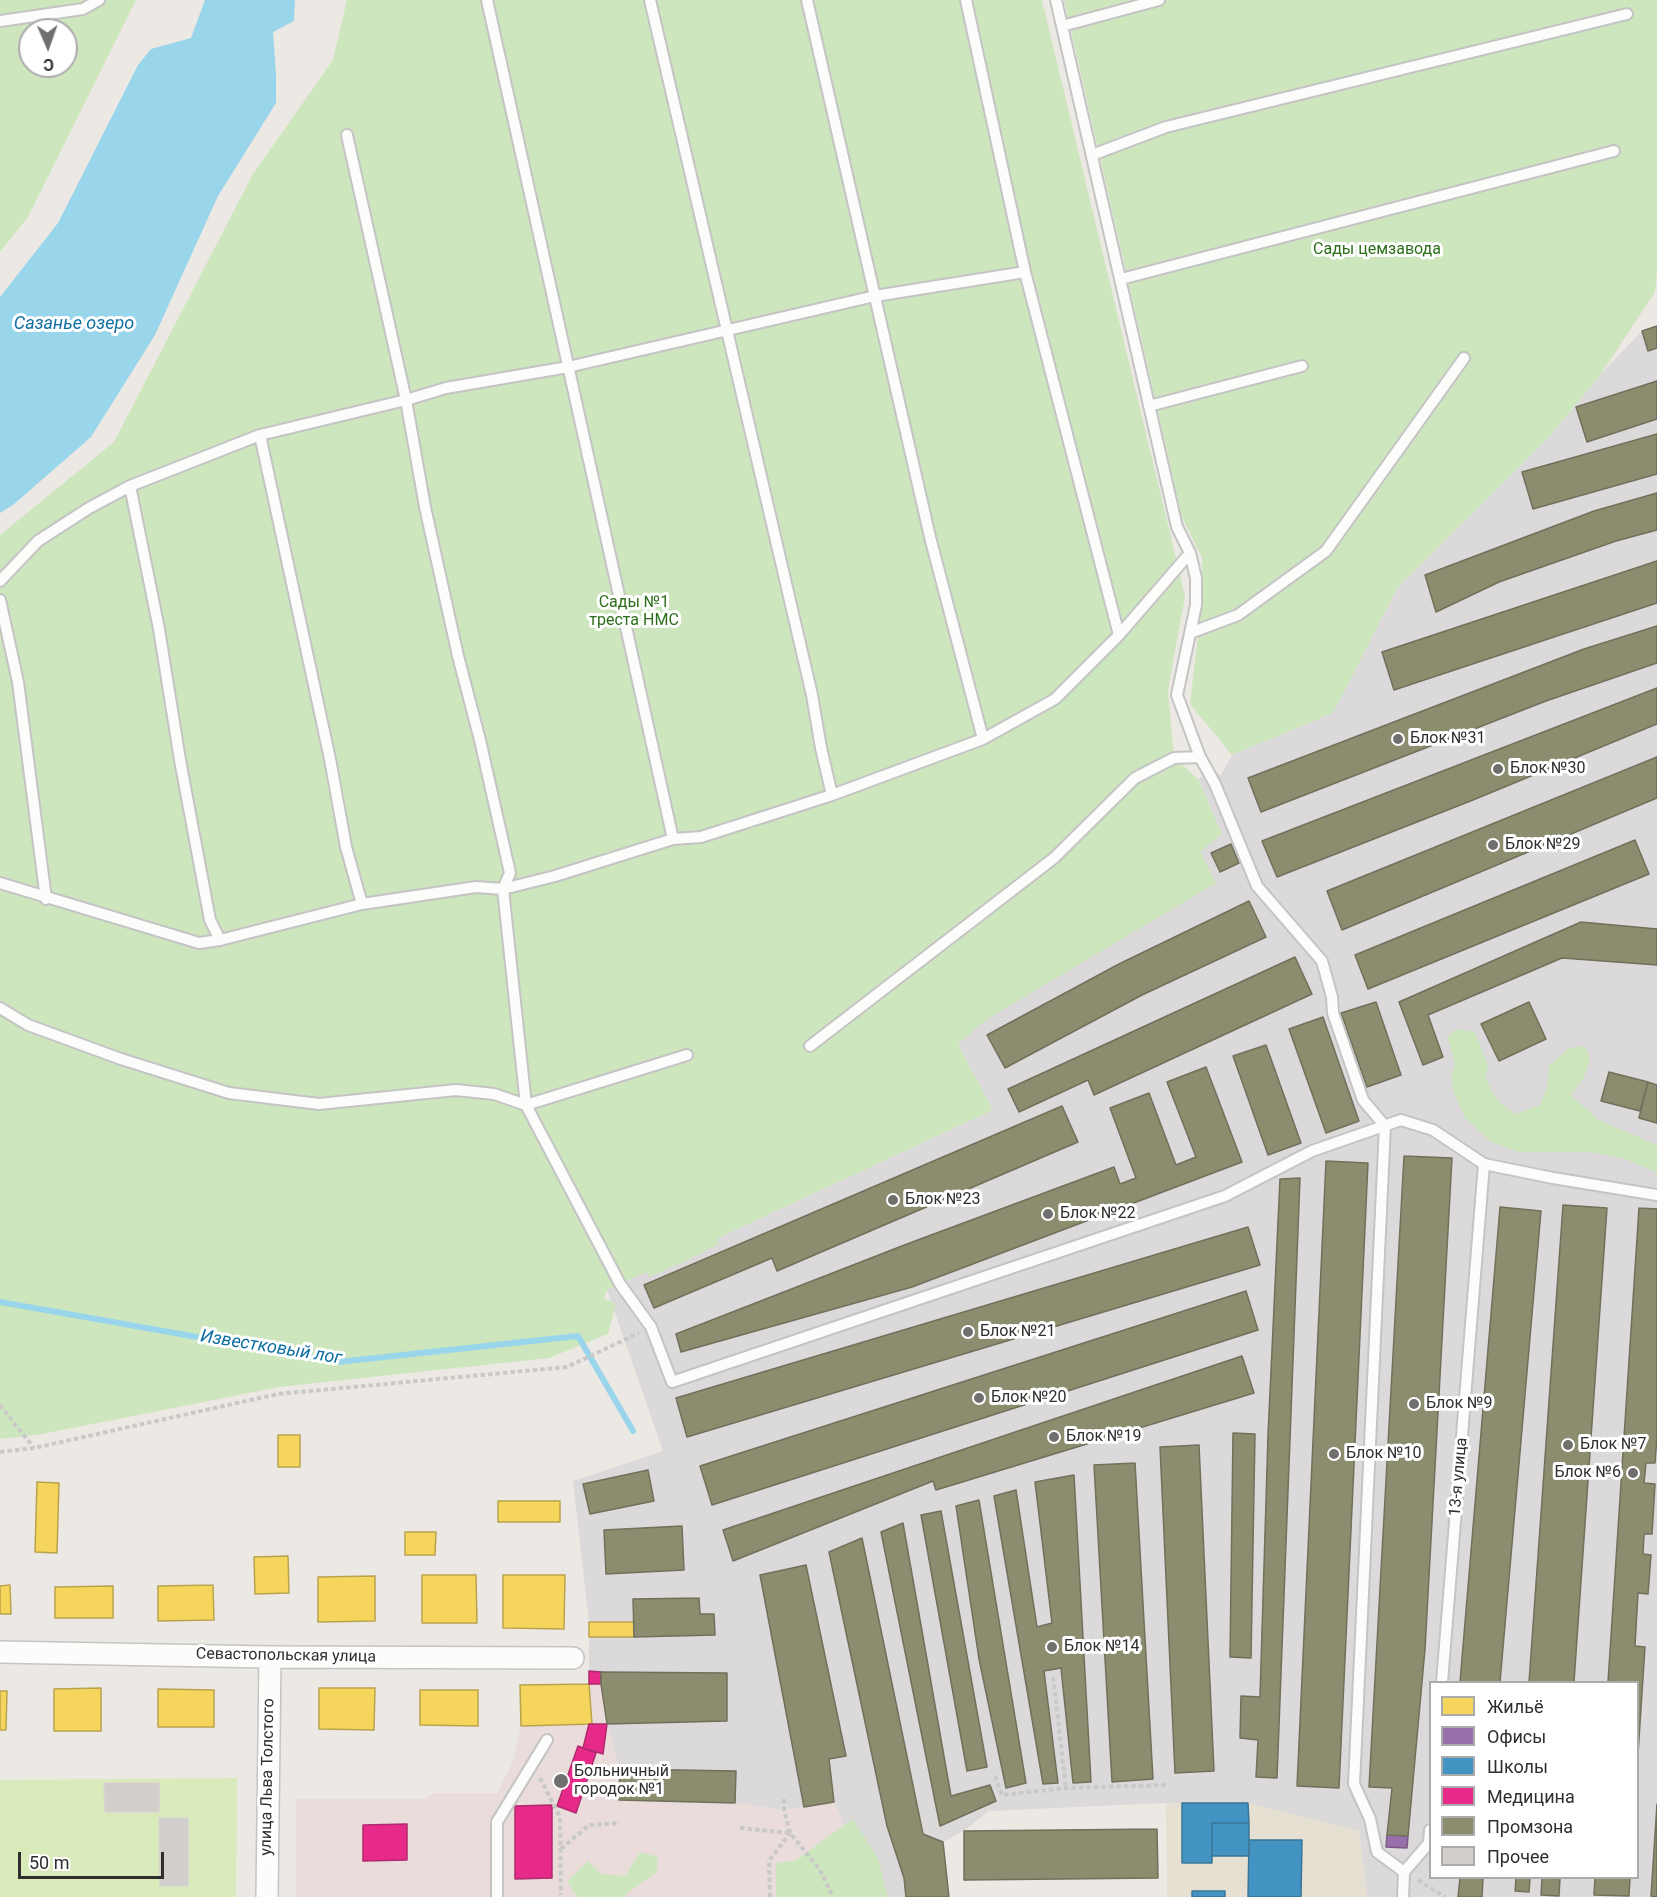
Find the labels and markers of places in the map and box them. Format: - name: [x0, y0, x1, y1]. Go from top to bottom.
- place label: Блок №31: [1410, 729, 1486, 749]
- marker: Блок №31: [1391, 732, 1405, 746]
- place label: Блок №30: [1510, 759, 1586, 779]
- marker: Блок №30: [1491, 762, 1505, 776]
- place label: Блок №29: [1505, 835, 1581, 855]
- marker: Блок №29: [1486, 838, 1500, 852]
- place label: Блок №23: [905, 1190, 981, 1210]
- marker: Блок №23: [886, 1193, 900, 1207]
- place label: Блок №22: [1060, 1204, 1136, 1224]
- marker: Блок №22: [1041, 1207, 1055, 1221]
- place label: Блок №21: [980, 1322, 1056, 1342]
- marker: Блок №21: [961, 1325, 975, 1339]
- place label: Блок №20: [991, 1388, 1067, 1408]
- marker: Блок №20: [972, 1391, 986, 1405]
- place label: Блок №9: [1426, 1394, 1493, 1414]
- marker: Блок №9: [1407, 1397, 1421, 1411]
- place label: Блок №19: [1066, 1427, 1142, 1447]
- marker: Блок №19: [1047, 1430, 1061, 1444]
- place label: Блок №7: [1580, 1435, 1647, 1455]
- marker: Блок №7: [1561, 1438, 1575, 1452]
- place label: Блок №10: [1346, 1444, 1422, 1464]
- marker: Блок №10: [1327, 1447, 1341, 1461]
- place label: Блок №6: [1554, 1463, 1621, 1483]
- marker: Блок №6: [1626, 1466, 1640, 1480]
- place label: Блок №14: [1064, 1637, 1140, 1657]
- marker: Блок №14: [1045, 1640, 1059, 1654]
- place label: Больничный городок №1: [574, 1762, 669, 1800]
- marker: Больничный городок №1: [552, 1772, 570, 1790]

